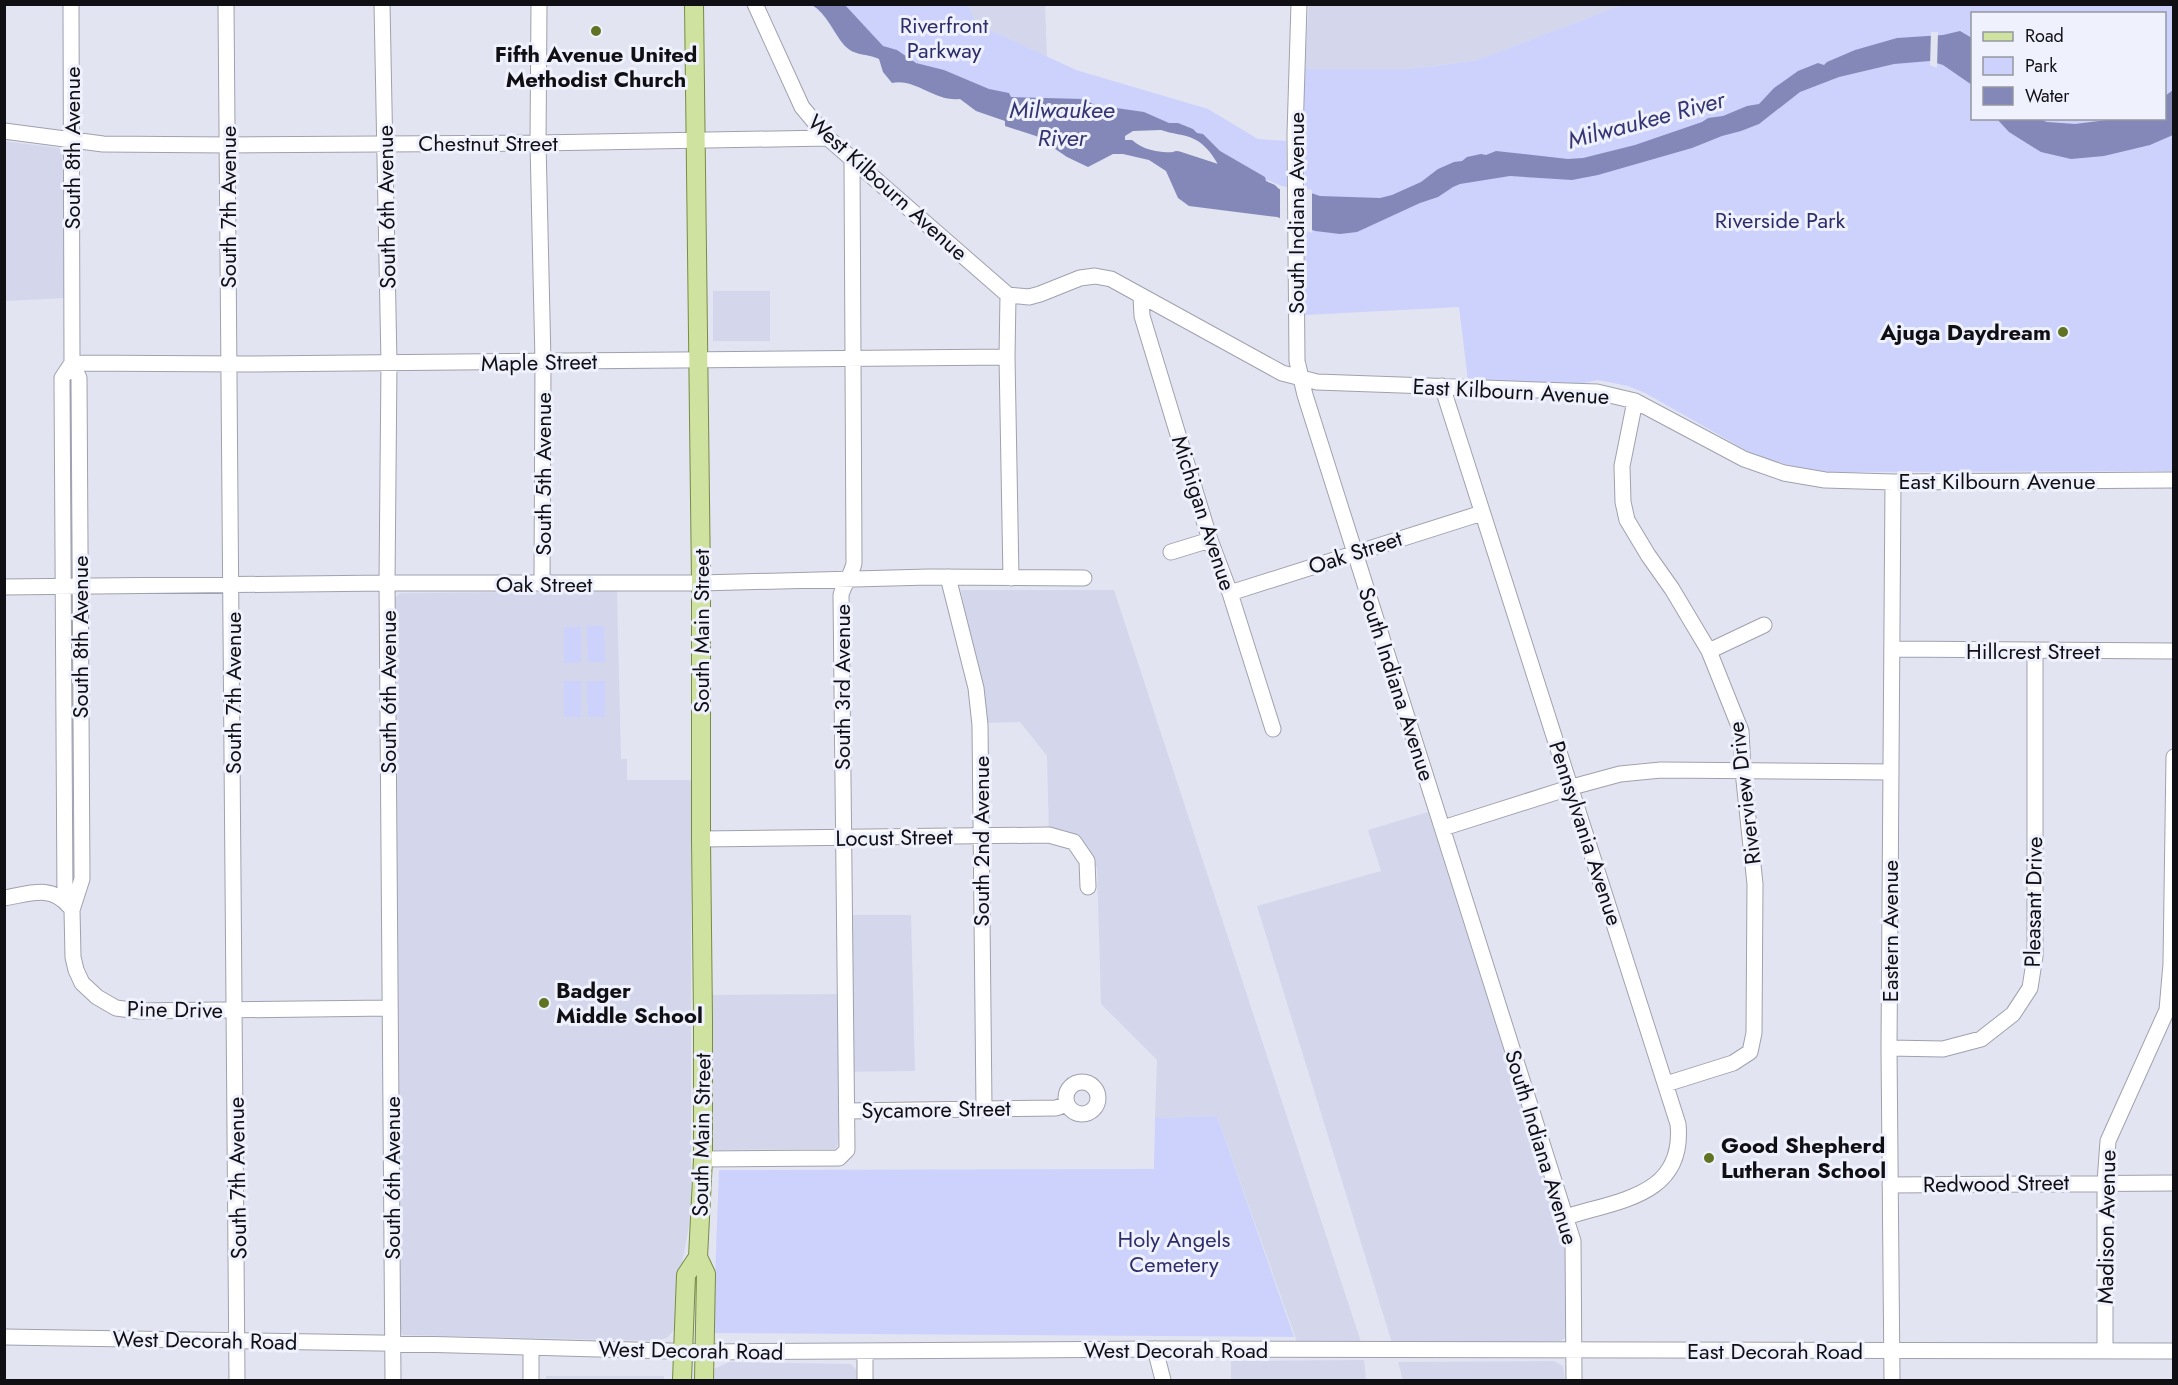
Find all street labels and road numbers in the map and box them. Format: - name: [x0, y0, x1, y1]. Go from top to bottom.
- street label: South 8th Avenue: [56, 66, 88, 230]
- street label: West Kilbourn Avenue: [801, 106, 975, 268]
- street label: South Indiana Avenue: [1280, 112, 1312, 314]
- street label: South 6th Avenue: [369, 125, 403, 289]
- street label: South 7th Avenue: [212, 126, 244, 288]
- street label: Chestnut Street: [418, 127, 558, 159]
- street label: Maple Street: [481, 345, 598, 379]
- street label: East Kilbourn Avenue: [1412, 370, 1610, 412]
- street label: South 5th Avenue: [527, 392, 559, 556]
- street label: Michigan Avenue: [1164, 431, 1244, 595]
- street label: East Kilbourn Avenue: [1899, 465, 2095, 497]
- street label: Oak Street: [1304, 522, 1407, 582]
- street label: South Main Street: [685, 548, 717, 713]
- street label: South 8th Avenue: [64, 555, 96, 719]
- street label: Oak Street: [496, 568, 593, 600]
- street label: South Indiana Avenue: [1351, 583, 1443, 785]
- street label: South 3rd Avenue: [826, 604, 858, 770]
- street label: South 6th Avenue: [372, 610, 404, 774]
- street label: South 7th Avenue: [217, 612, 249, 774]
- street label: Hillcrest Street: [1966, 635, 2101, 667]
- street label: Riverview Drive: [1719, 720, 1769, 866]
- street label: Pennsylvania Avenue: [1541, 736, 1631, 930]
- street label: South 2nd Avenue: [965, 756, 997, 926]
- street label: Locust Street: [835, 820, 954, 854]
- street label: Pleasant Drive: [2016, 836, 2050, 968]
- street label: Eastern Avenue: [1874, 860, 1906, 1002]
- street label: Pine Drive: [127, 992, 223, 1026]
- street label: South Indiana Avenue: [1497, 1046, 1587, 1248]
- street label: South Main Street: [684, 1052, 718, 1217]
- street label: Sycamore Street: [861, 1092, 1012, 1126]
- street label: South 7th Avenue: [220, 1096, 254, 1260]
- street label: South 6th Avenue: [376, 1096, 408, 1260]
- street label: Madison Avenue: [2089, 1150, 2123, 1304]
- street label: Redwood Street: [1922, 1166, 2070, 1200]
- street label: West Decorah Road: [112, 1322, 298, 1358]
- street label: West Decorah Road: [598, 1332, 784, 1368]
- street label: West Decorah Road: [1084, 1334, 1268, 1366]
- street label: East Decorah Road: [1687, 1335, 1863, 1367]

